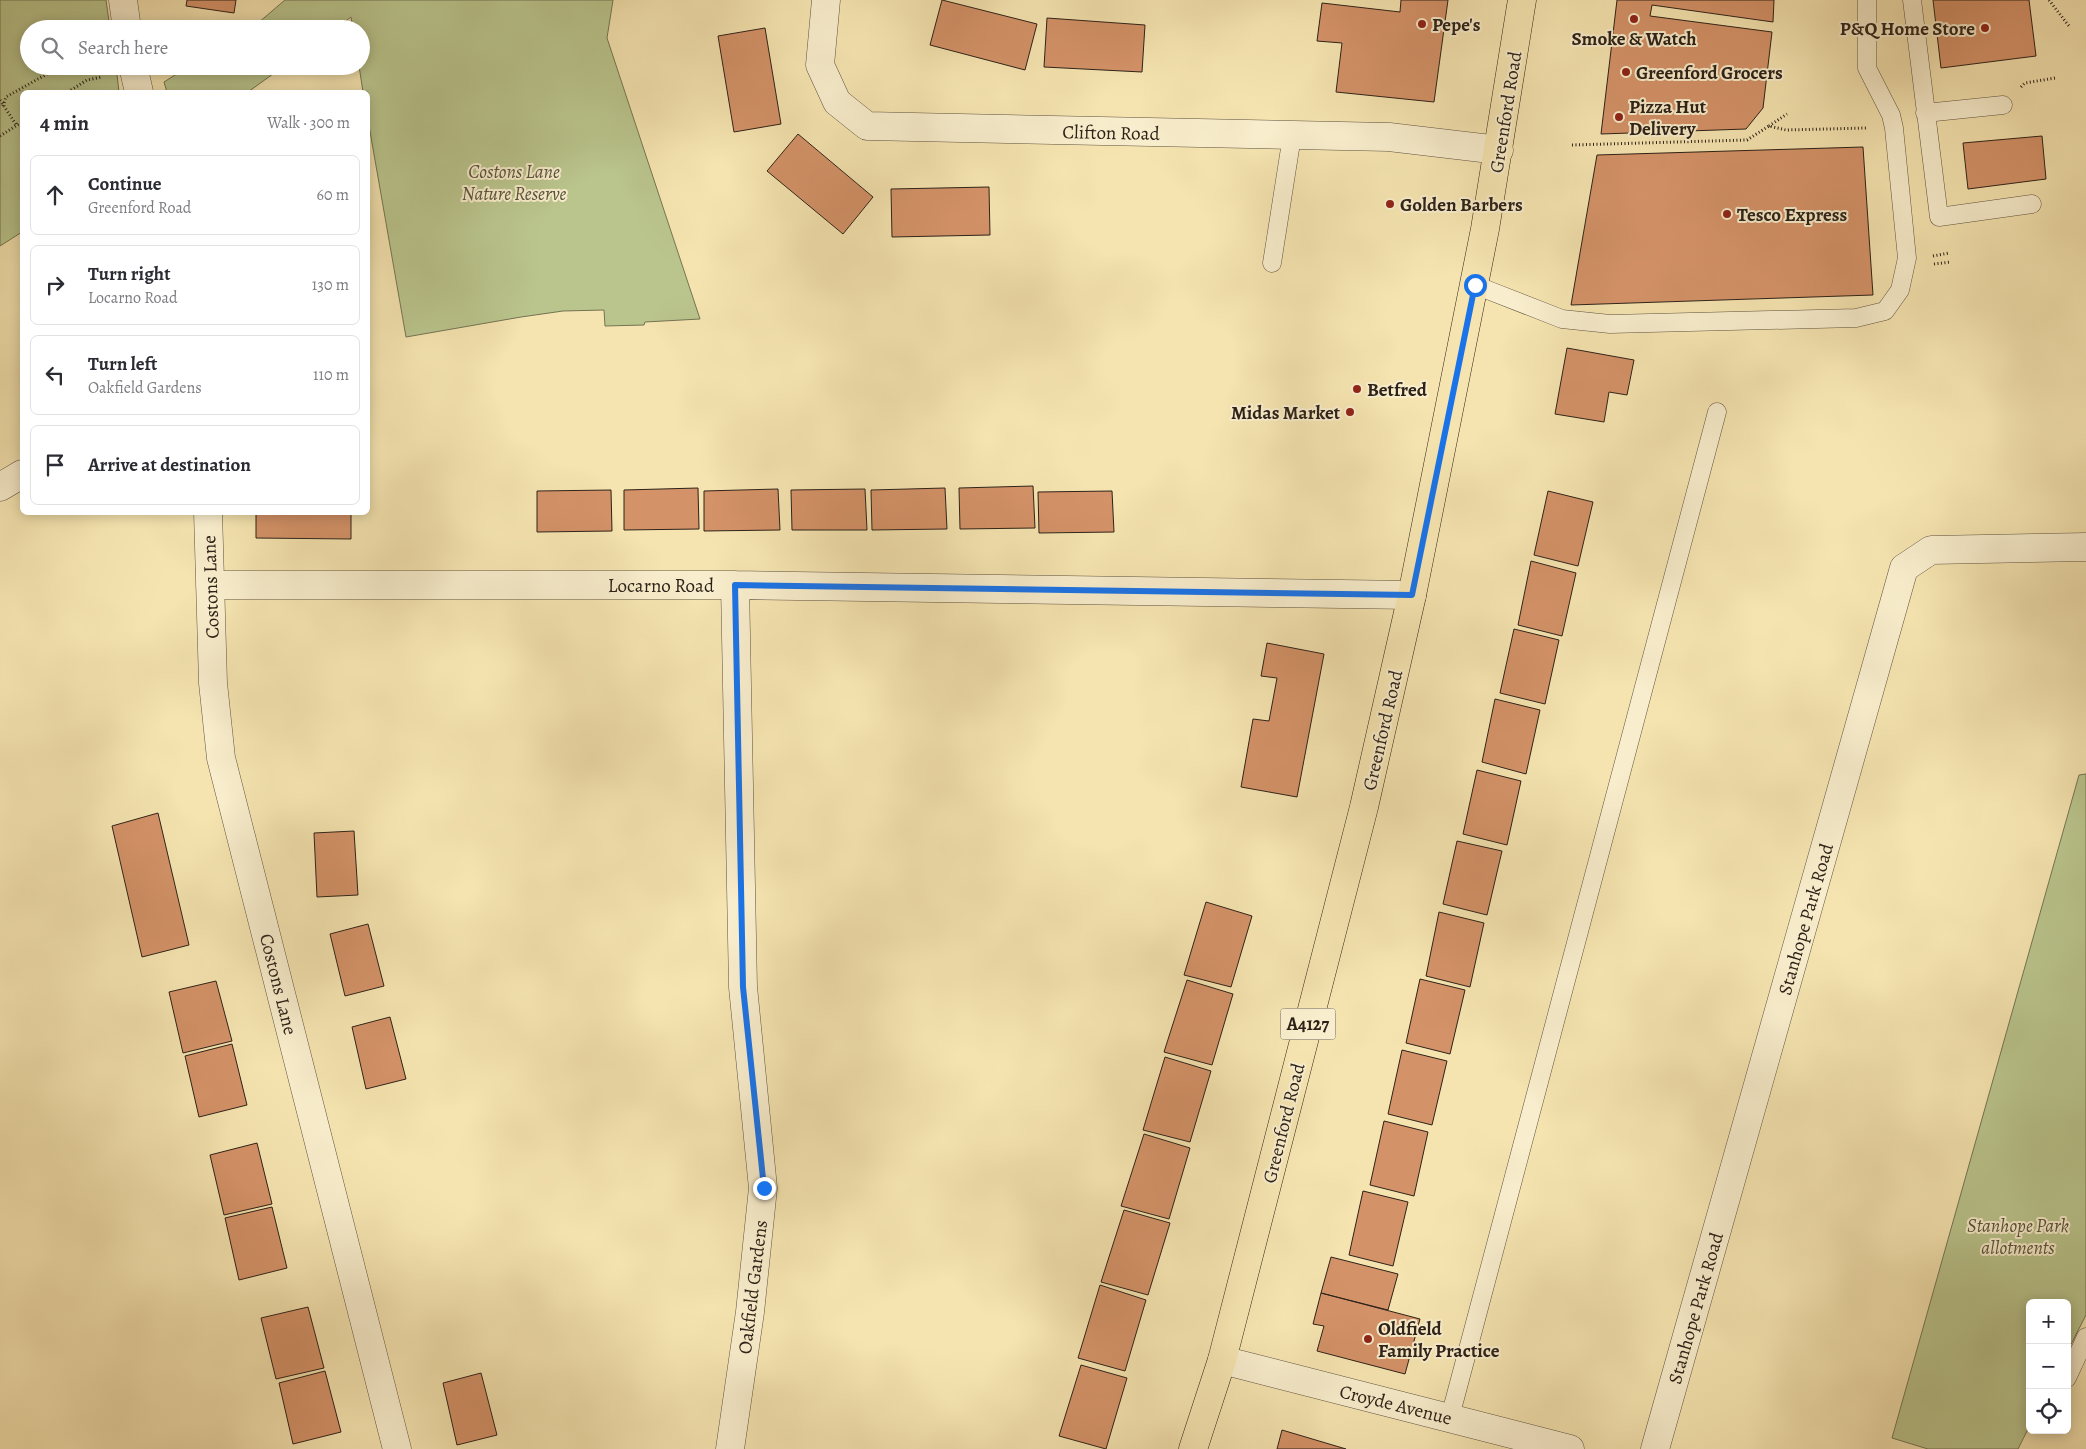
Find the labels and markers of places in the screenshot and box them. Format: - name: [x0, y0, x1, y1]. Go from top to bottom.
- place label: Pepe's: [1432, 12, 1481, 38]
- marker: Smoke & Watch: [1628, 13, 1640, 25]
- place label: P&Q Home Store: [1840, 16, 1975, 42]
- marker: Pepe's: [1416, 18, 1428, 30]
- marker: P&Q Home Store: [1979, 22, 1991, 34]
- place label: Smoke & Watch: [1571, 26, 1697, 52]
- place label: Greenford Grocers: [1636, 60, 1783, 86]
- marker: Greenford Grocers: [1620, 66, 1632, 78]
- place label: Pizza Hut Delivery: [1629, 94, 1707, 142]
- marker: Pizza Hut Delivery: [1613, 111, 1625, 123]
- place label: Golden Barbers: [1400, 192, 1523, 218]
- marker: Golden Barbers: [1384, 198, 1396, 210]
- place label: Tesco Express: [1737, 202, 1848, 228]
- marker: Tesco Express: [1721, 208, 1733, 220]
- place label: Betfred: [1367, 377, 1428, 403]
- marker: Betfred: [1351, 383, 1363, 395]
- place label: Midas Market: [1231, 400, 1341, 426]
- marker: Midas Market: [1344, 406, 1356, 418]
- place label: Oldfield Family Practice: [1378, 1316, 1500, 1364]
- marker: Oldfield Family Practice: [1362, 1333, 1374, 1345]

